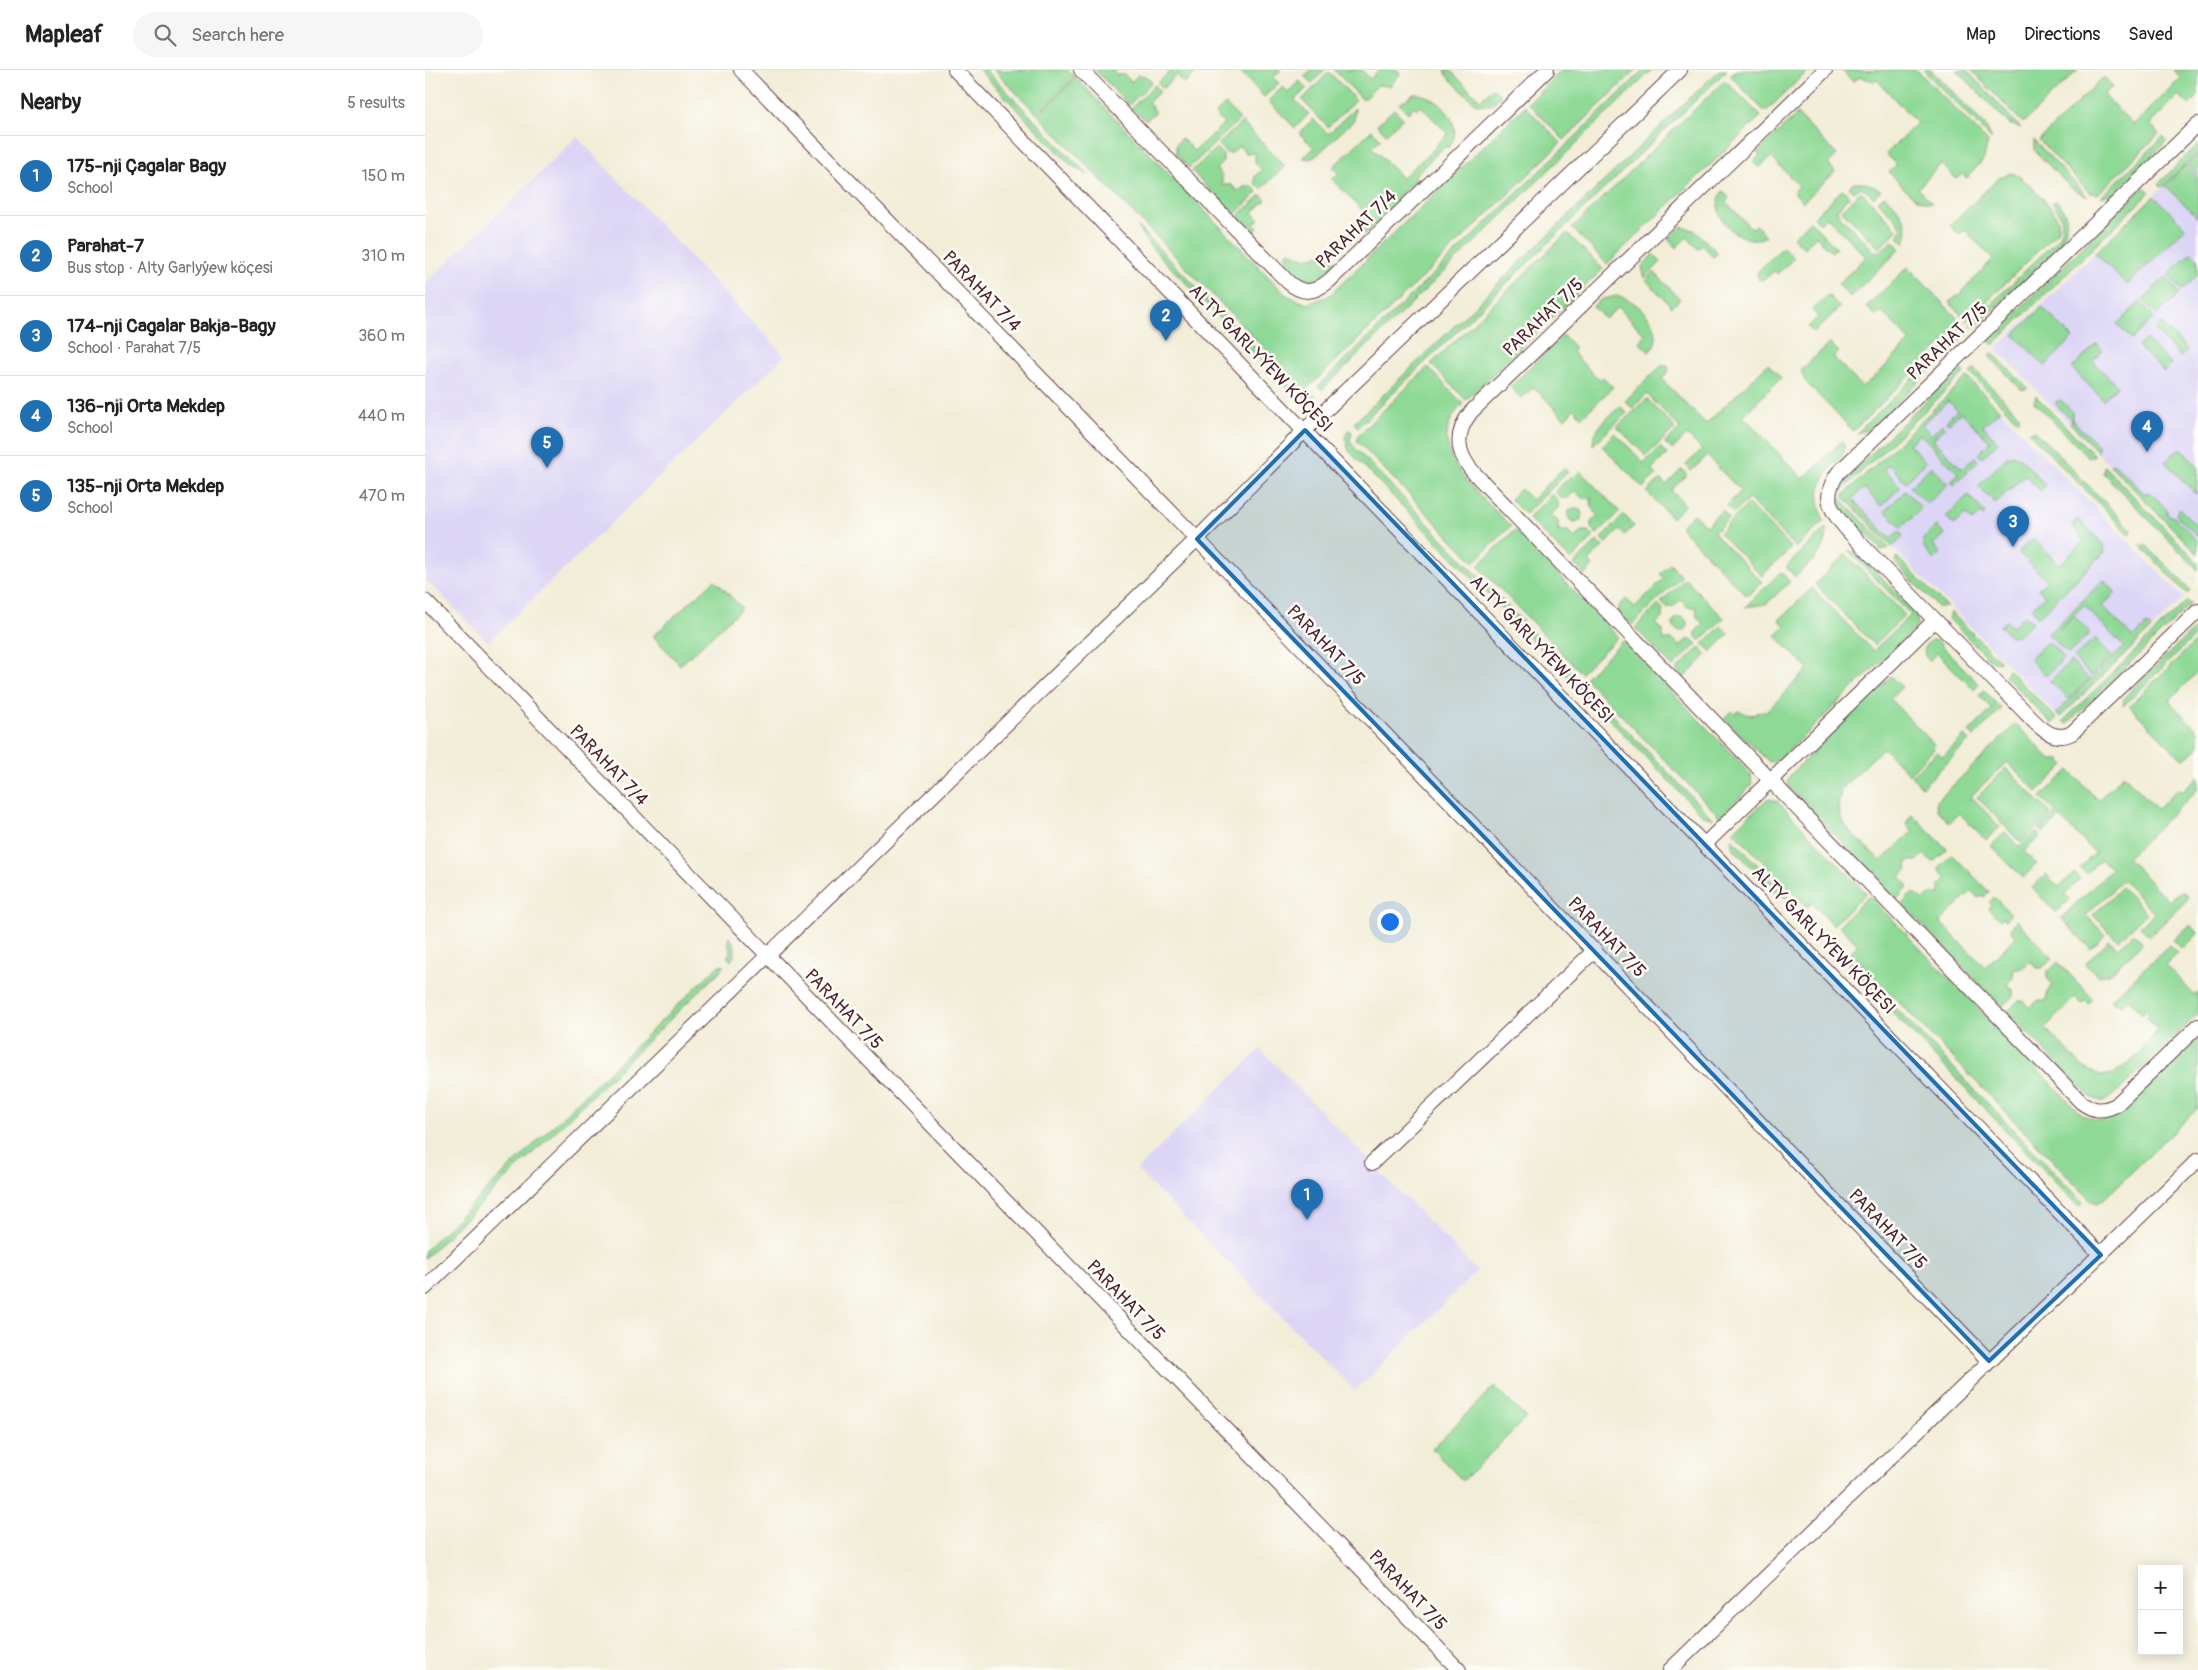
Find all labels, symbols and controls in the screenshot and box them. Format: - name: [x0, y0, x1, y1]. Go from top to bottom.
- search box: [133, 12, 483, 57]
- text: Mapleaf: [25, 20, 103, 49]
- icon: search: [151, 21, 179, 49]
- text: Search here: [191, 23, 284, 47]
- text: Map: [1966, 23, 1996, 46]
- text: Directions: [2024, 23, 2100, 46]
- text: Saved: [2128, 23, 2173, 46]
- text: Nearby: [20, 89, 81, 116]
- text: 5 results: [347, 93, 405, 113]
- text: 175-nji Çagalar Bagy: [67, 154, 226, 178]
- text: 1: [33, 166, 39, 186]
- text: 150 m: [361, 166, 405, 186]
- text: School: [67, 178, 113, 198]
- street label: PARAHAT 7/4: [1311, 185, 1402, 274]
- text: Parahat-7: [67, 234, 144, 258]
- text: 2: [32, 246, 40, 266]
- text: 310 m: [361, 246, 405, 266]
- street label: PARAHAT 7/4: [937, 246, 1026, 337]
- text: Bus stop · Alty Garlyýew köçesi: [67, 258, 273, 278]
- street label: PARAHAT 7/5: [1498, 273, 1588, 361]
- street label: ALTY GARLYÝEW KÖÇESI: [1184, 279, 1337, 437]
- street label: PARAHAT 7/5: [1902, 297, 1992, 385]
- pin: 2: [1150, 300, 1182, 341]
- text: 174-nji Cagalar Bakja-Bagy: [67, 314, 276, 338]
- text: 3: [32, 326, 40, 346]
- text: 360 m: [358, 326, 405, 346]
- text: School · Parahat 7/5: [67, 338, 201, 358]
- text: 136-nji Orta Mekdep: [67, 394, 225, 418]
- text: 4: [31, 406, 41, 426]
- text: 440 m: [358, 406, 405, 426]
- pin: 4: [2131, 411, 2163, 452]
- text: School: [67, 418, 113, 438]
- pin: 5: [531, 427, 563, 468]
- text: 135-nji Orta Mekdep: [67, 474, 224, 498]
- text: 5: [32, 486, 40, 506]
- text: 470 m: [359, 486, 405, 506]
- text: School: [67, 498, 113, 518]
- pin: 3: [1997, 506, 2029, 547]
- street label: ALTY GARLYÝEW KÖÇESI: [1465, 570, 1618, 728]
- street label: PARAHAT 7/5: [1282, 600, 1370, 690]
- street label: PARAHAT 7/4: [564, 720, 653, 811]
- street label: ALTY GARLYÝEW KÖÇESI: [1747, 861, 1900, 1019]
- street label: PARAHAT 7/5: [1563, 892, 1651, 982]
- your location: [1377, 909, 1403, 935]
- street label: PARAHAT 7/5: [800, 964, 888, 1054]
- pin: 1: [1291, 1179, 1323, 1220]
- street label: PARAHAT 7/5: [1844, 1184, 1932, 1274]
- street label: PARAHAT 7/5: [1082, 1255, 1170, 1345]
- street label: PARAHAT 7/5: [1364, 1545, 1452, 1635]
- map controls: [2138, 1565, 2183, 1655]
- button: +: [2138, 1565, 2183, 1610]
- button: −: [2138, 1610, 2183, 1655]

